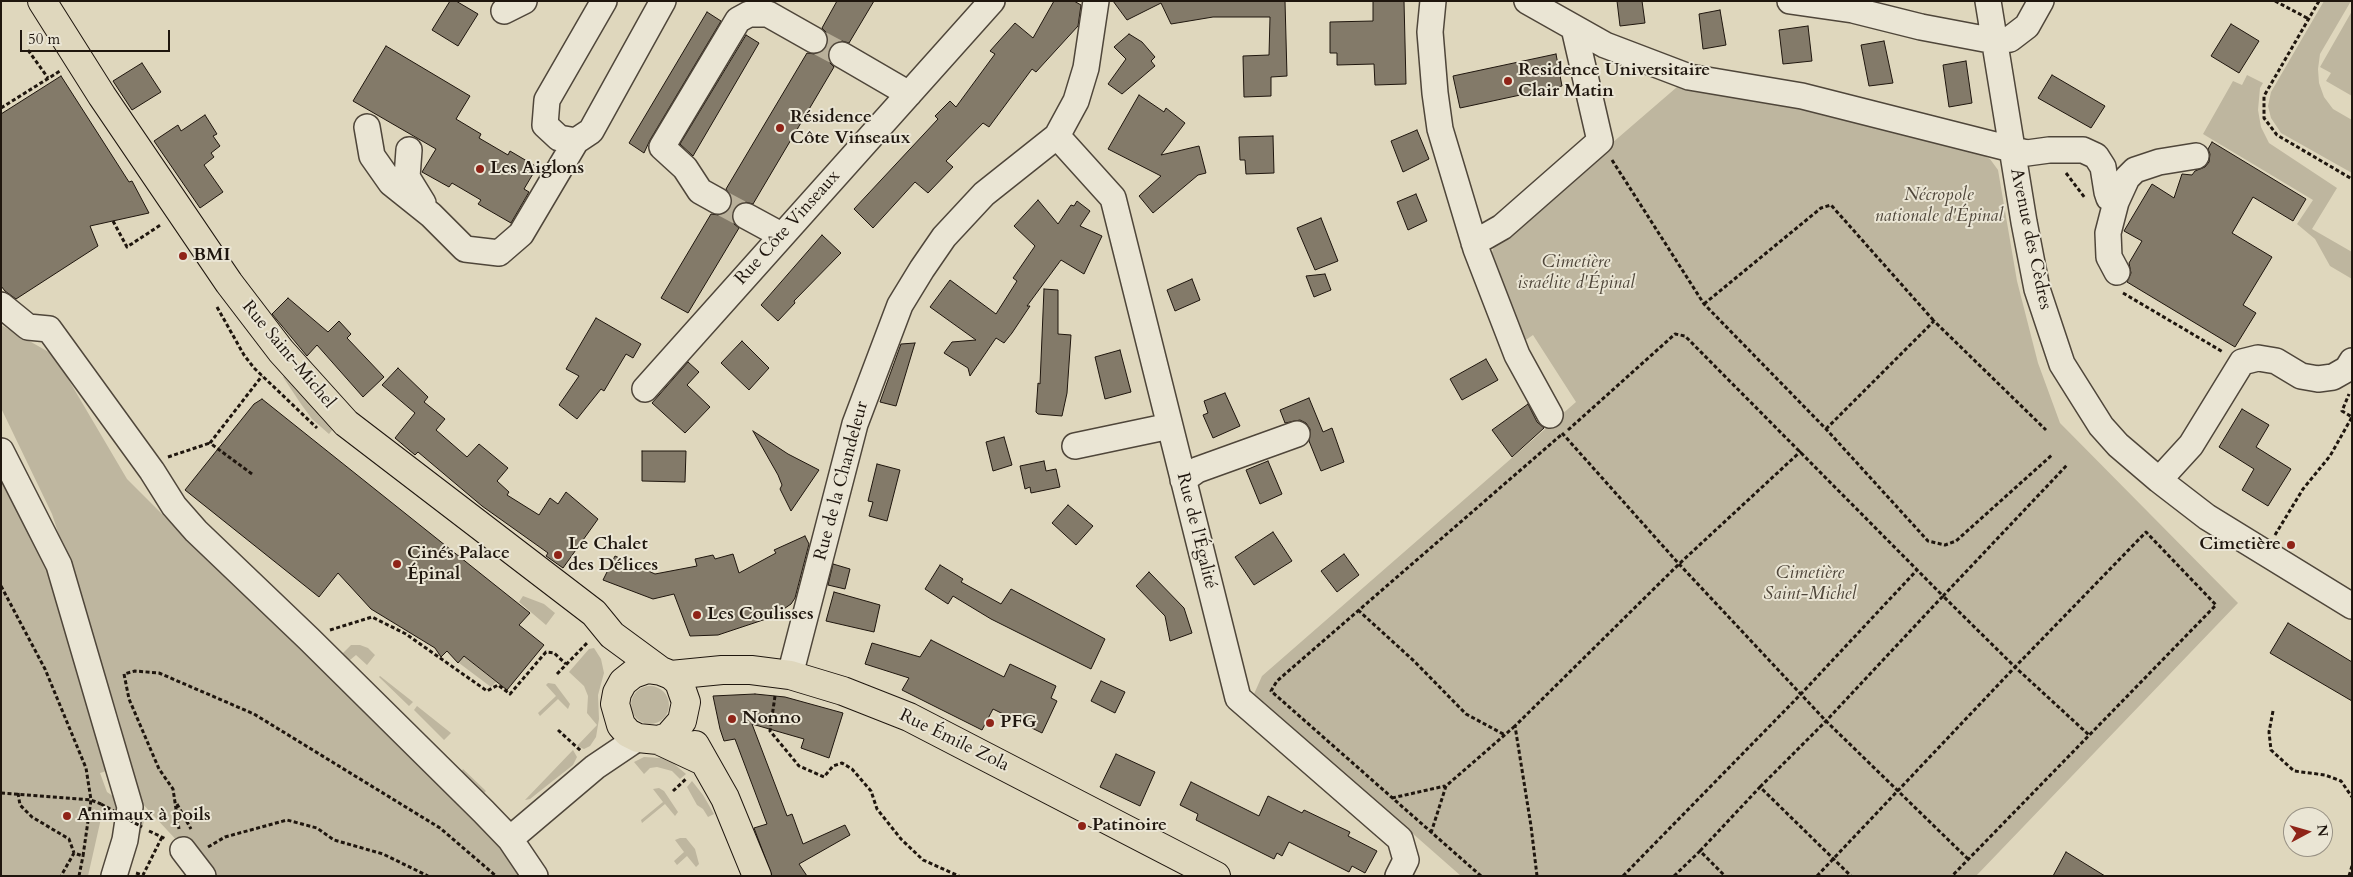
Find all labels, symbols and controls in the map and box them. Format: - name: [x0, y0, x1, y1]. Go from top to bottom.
- scale bar: [22, 20, 172, 52]
- text: 50 m: [28, 29, 60, 49]
- place label: Residence Universitaire Clair Matin: [1518, 60, 1710, 102]
- marker: Residence Universitaire Clair Matin: [1502, 75, 1514, 87]
- place label: Résidence Côte Vinseaux: [790, 107, 911, 150]
- marker: Résidence Côte Vinseaux: [774, 122, 786, 134]
- place label: Les Aiglons: [490, 158, 584, 180]
- marker: Les Aiglons: [474, 163, 486, 175]
- street label: Rue Côte Vinseaux: [731, 166, 845, 290]
- street label: Avenue des Cèdres: [2004, 166, 2056, 312]
- park label: Nécropole nationale d'Épinal: [1875, 185, 2003, 228]
- place label: BMI: [193, 245, 230, 267]
- marker: BMI: [177, 250, 189, 262]
- park label: Cimetière israélite d'Épinal: [1517, 252, 1635, 294]
- street label: Rue Saint-Michel: [237, 297, 339, 413]
- street label: Rue de la Chandeleur: [810, 399, 874, 563]
- street label: Rue de l'Égalité: [1171, 471, 1221, 591]
- place label: Le Chalet des Délices: [568, 534, 658, 576]
- place label: Cimetière: [2199, 534, 2281, 556]
- marker: Cimetière: [2285, 539, 2297, 551]
- place label: Cinés Palace Épinal: [407, 543, 510, 586]
- marker: Le Chalet des Délices: [552, 549, 564, 561]
- marker: Cinés Palace Épinal: [391, 558, 403, 570]
- park label: Cimetière Saint-Michel: [1764, 563, 1856, 606]
- place label: Les Coulisses: [707, 604, 814, 626]
- marker: Les Coulisses: [691, 609, 703, 621]
- street label: Rue Émile Zola: [896, 705, 1012, 777]
- place label: Nonno: [742, 708, 801, 730]
- place label: PFG: [1000, 712, 1037, 734]
- marker: Nonno: [726, 713, 738, 725]
- marker: PFG: [984, 717, 996, 729]
- place label: Animaux à poils: [77, 805, 211, 827]
- north arrow: [2283, 807, 2333, 857]
- marker: Animaux à poils: [61, 810, 73, 822]
- place label: Patinoire: [1092, 815, 1167, 837]
- marker: Patinoire: [1076, 820, 1088, 832]
- text: N: [2312, 823, 2333, 838]

